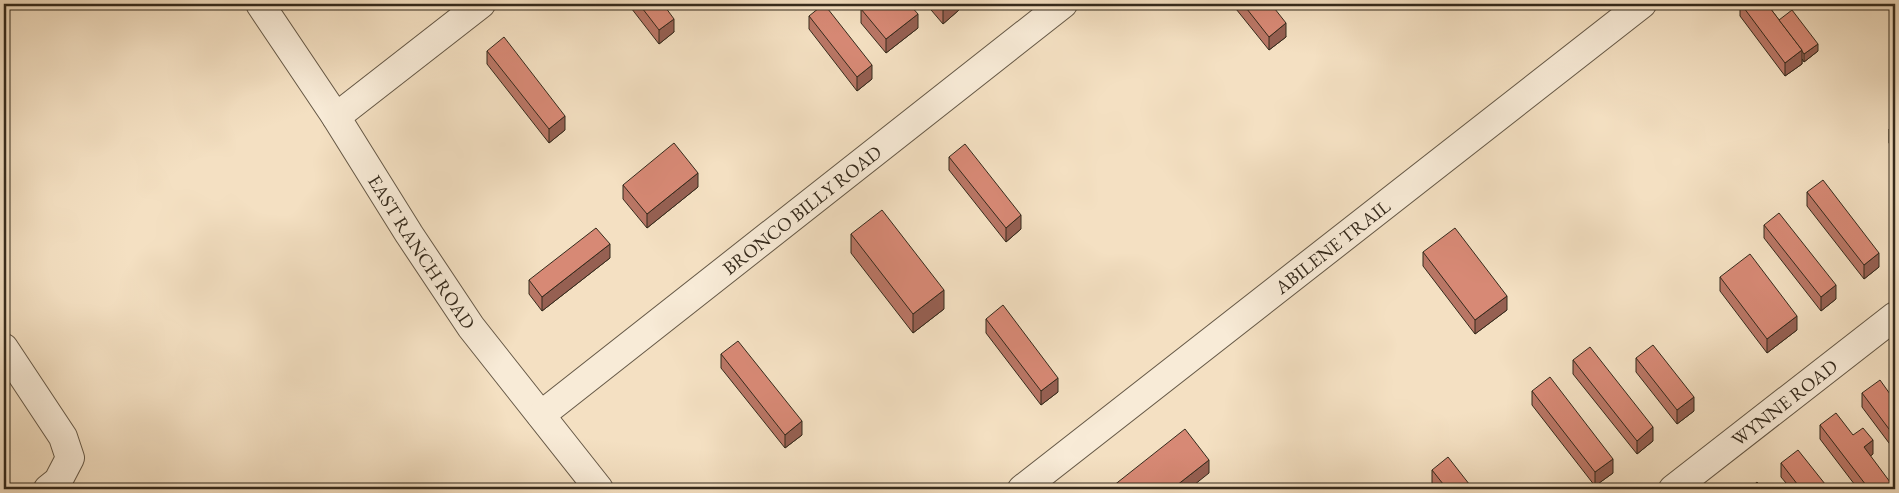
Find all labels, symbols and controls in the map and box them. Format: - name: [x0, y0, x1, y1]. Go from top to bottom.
- street label: BRONCO BILLY ROAD: [718, 140, 887, 280]
- street label: EAST RANCH ROAD: [362, 170, 481, 334]
- street label: ABILENE TRAIL: [1269, 194, 1395, 300]
- street label: WYNNE ROAD: [1726, 354, 1843, 452]

